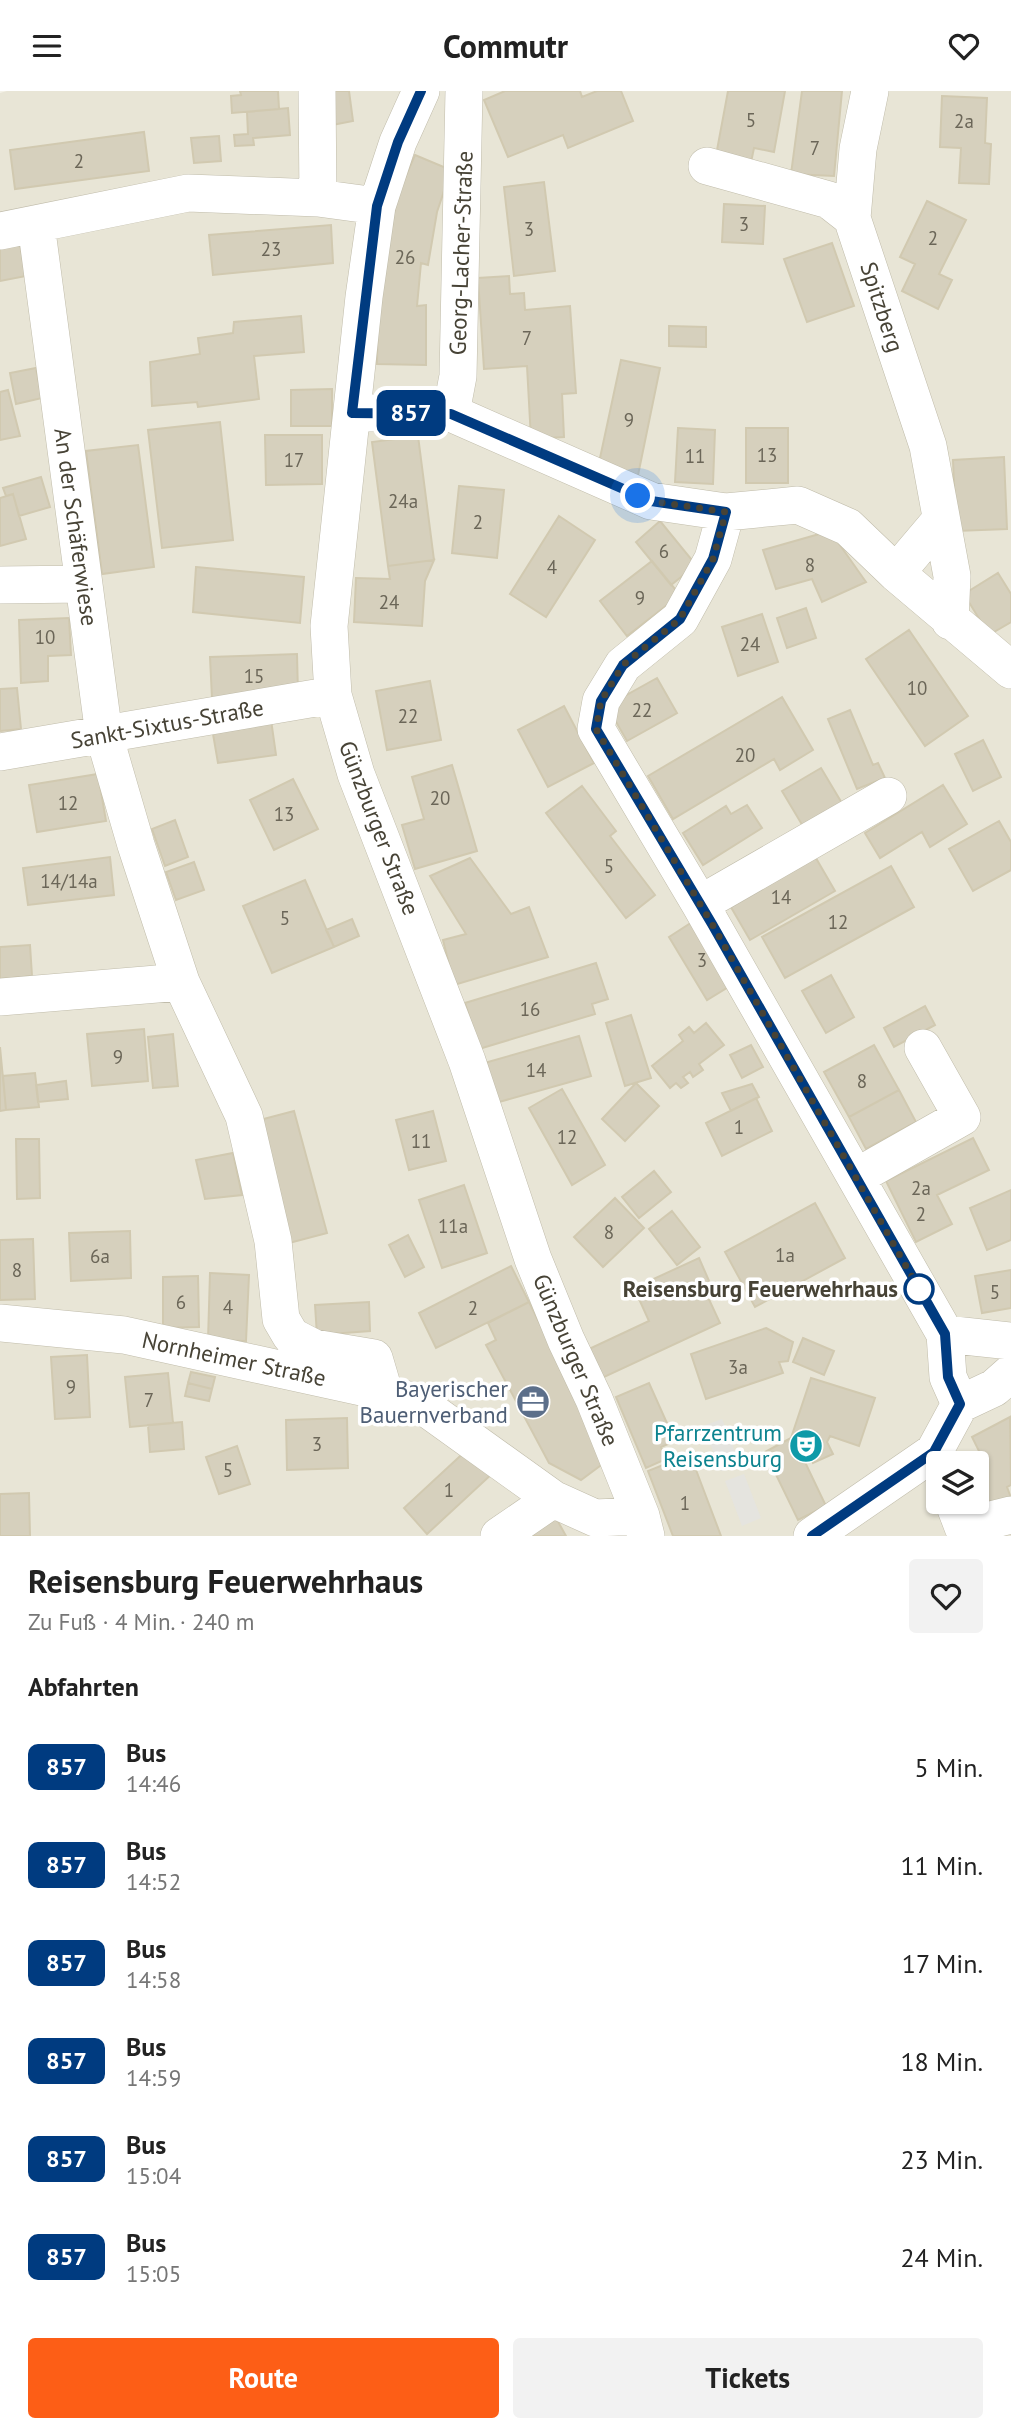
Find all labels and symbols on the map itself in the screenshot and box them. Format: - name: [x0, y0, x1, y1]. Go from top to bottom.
- house number: 5: [746, 108, 756, 132]
- house number: 2a: [954, 109, 974, 133]
- house number: 7: [810, 136, 820, 160]
- house number: 2: [74, 149, 84, 173]
- street label: Georg-Lacher-Straße: [442, 150, 479, 356]
- house number: 3: [739, 212, 749, 236]
- house number: 3: [524, 217, 534, 241]
- house number: 2: [928, 226, 938, 250]
- house number: 23: [261, 237, 281, 261]
- house number: 26: [395, 245, 415, 269]
- street label: Spitzberg: [854, 258, 911, 356]
- house number: 7: [522, 326, 532, 350]
- line badge: 857: [371, 390, 451, 436]
- house number: 9: [624, 408, 634, 432]
- street label: An der Schäferwiese: [48, 426, 105, 628]
- house number: 13: [757, 443, 777, 467]
- house number: 11: [685, 444, 705, 468]
- house number: 17: [284, 448, 304, 472]
- your location: [620, 478, 655, 513]
- house number: 24a: [388, 489, 418, 513]
- house number: 2: [473, 510, 483, 534]
- house number: 6: [659, 539, 669, 563]
- house number: 8: [805, 553, 815, 577]
- house number: 4: [547, 555, 557, 579]
- house number: 9: [635, 586, 645, 610]
- house number: 24: [379, 590, 399, 614]
- house number: 10: [35, 625, 55, 649]
- house number: 24: [740, 632, 760, 656]
- house number: 15: [244, 664, 264, 688]
- house number: 10: [907, 676, 927, 700]
- street label: Sankt-Sixtus-Straße: [68, 692, 266, 755]
- house number: 22: [632, 698, 652, 722]
- house number: 22: [398, 704, 418, 728]
- street label: Günzburger Straße: [333, 736, 426, 919]
- house number: 20: [735, 743, 755, 767]
- house number: 20: [430, 786, 450, 810]
- house number: 12: [58, 791, 78, 815]
- house number: 13: [274, 802, 294, 826]
- house number: 5: [604, 854, 614, 878]
- house number: 14/14a: [40, 869, 98, 893]
- house number: 14: [771, 885, 791, 909]
- house number: 5: [280, 906, 290, 930]
- house number: 12: [828, 910, 848, 934]
- house number: 3: [697, 948, 707, 972]
- house number: 16: [520, 997, 540, 1021]
- house number: 9: [113, 1045, 123, 1069]
- house number: 14: [526, 1058, 546, 1082]
- house number: 8: [857, 1069, 867, 1093]
- house number: 1: [734, 1115, 744, 1139]
- house number: 12: [557, 1125, 577, 1149]
- house number: 11: [411, 1129, 431, 1153]
- house number: 2a: [911, 1176, 931, 1200]
- house number: 2: [916, 1202, 926, 1226]
- house number: 11a: [438, 1214, 468, 1238]
- house number: 8: [604, 1220, 614, 1244]
- house number: 1a: [775, 1243, 795, 1267]
- house number: 6a: [90, 1244, 110, 1268]
- house number: 8: [12, 1258, 22, 1282]
- street label: Günzburger Straße: [527, 1269, 626, 1450]
- place label: Reisensburg Feuerwehrhaus: [623, 1274, 898, 1303]
- marker: Reisensburg Feuerwehrhaus: [904, 1274, 934, 1304]
- house number: 5: [990, 1280, 1000, 1304]
- house number: 6: [176, 1290, 186, 1314]
- house number: 4: [223, 1295, 233, 1319]
- house number: 2: [468, 1296, 478, 1320]
- street label: Nornheimer Straße: [139, 1325, 329, 1392]
- house number: 3a: [728, 1355, 748, 1379]
- place label: Bayerischer Bauernverband: [360, 1374, 508, 1429]
- house number: 9: [66, 1375, 76, 1399]
- office icon: Bayerischer Bauernverband: [514, 1383, 552, 1421]
- house number: 7: [144, 1388, 154, 1412]
- place label: Pfarrzentrum Reisensburg: [654, 1418, 782, 1473]
- theatre icon: Pfarrzentrum Reisensburg: [787, 1427, 825, 1465]
- house number: 3: [312, 1432, 322, 1456]
- house number: 5: [223, 1458, 233, 1482]
- house number: 1: [444, 1478, 454, 1502]
- house number: 1: [680, 1491, 690, 1515]

